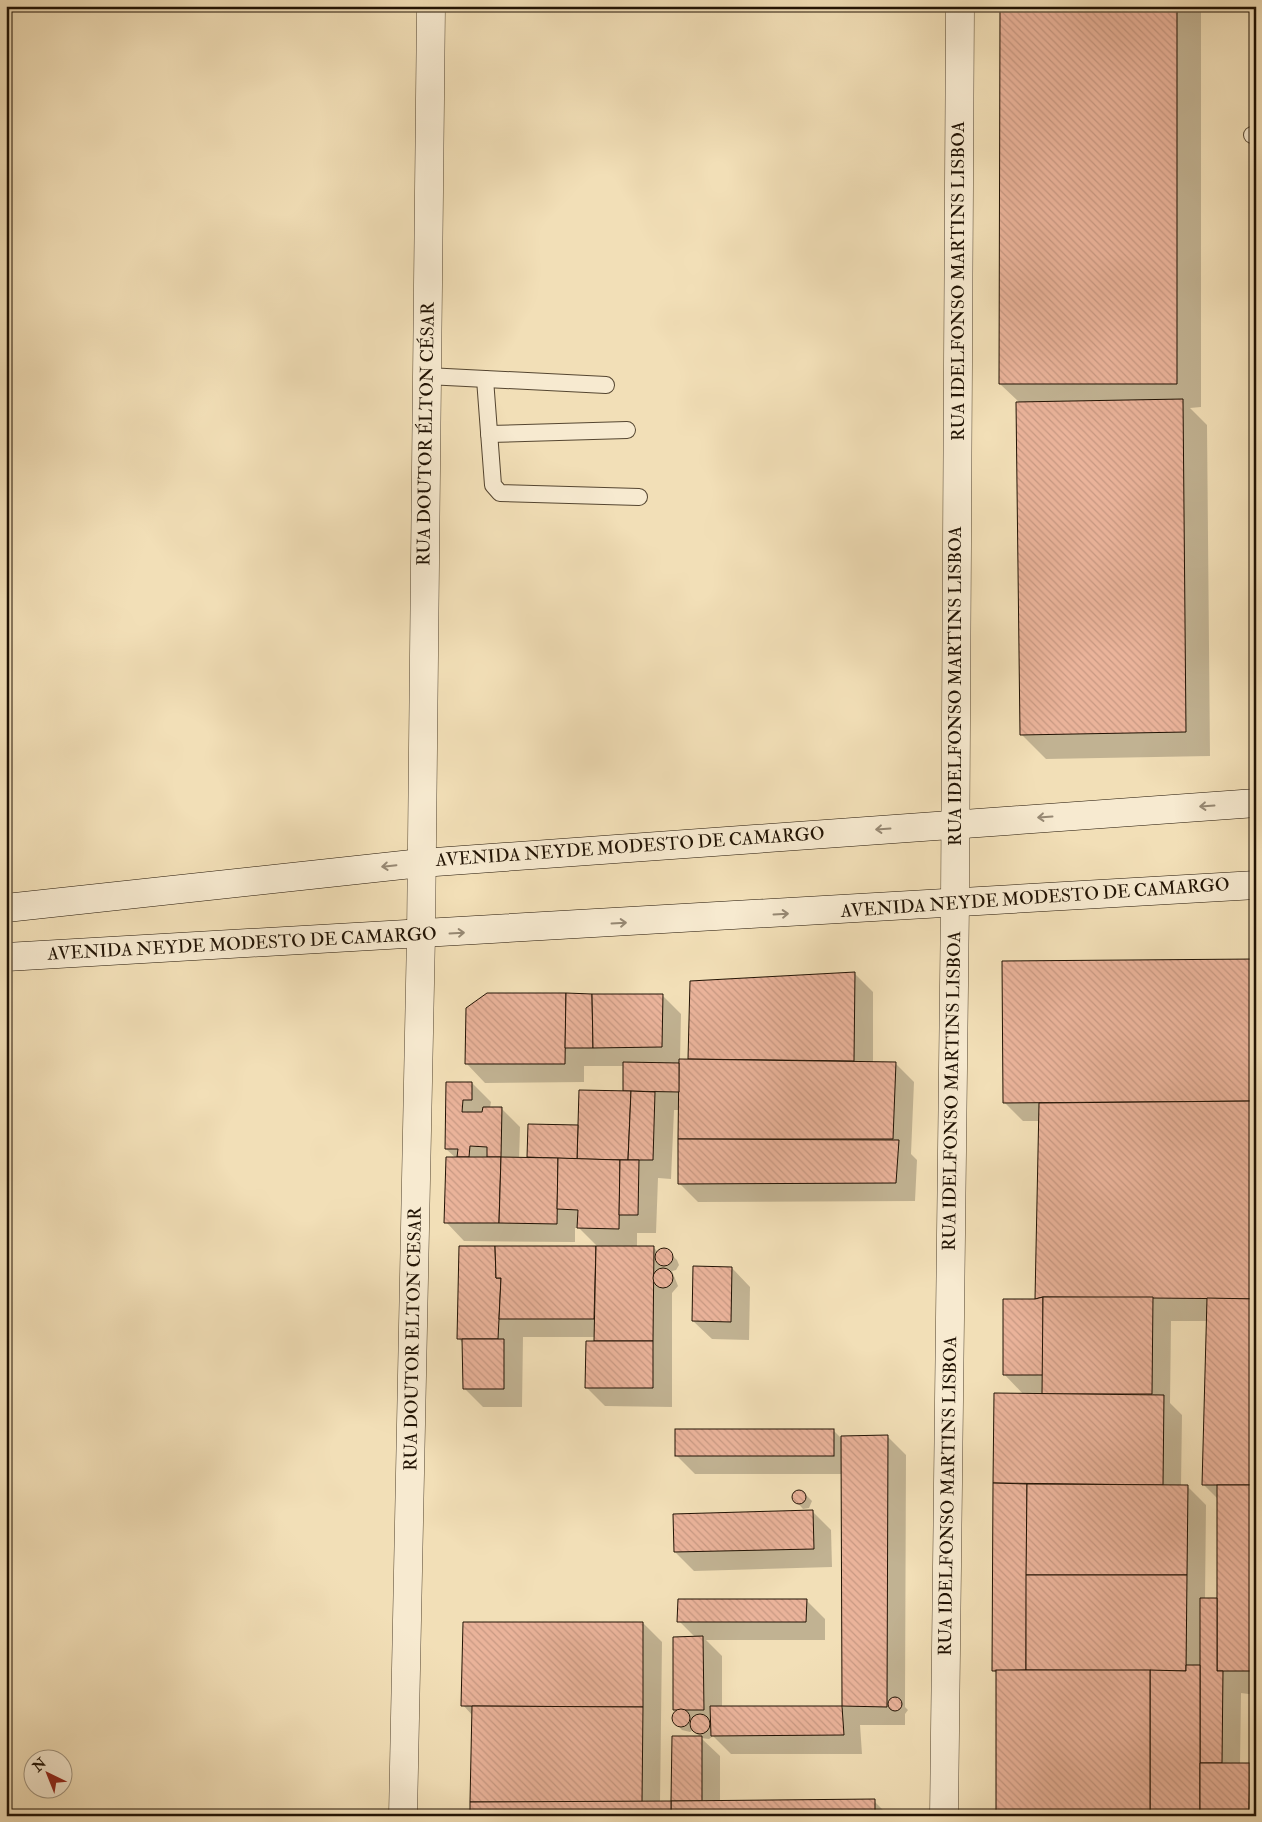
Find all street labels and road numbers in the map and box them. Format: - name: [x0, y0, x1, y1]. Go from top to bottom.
- street label: RUA IDELFONSO MARTINS LISBOA: [947, 120, 970, 441]
- street label: RUA DOUTOR ÉLTON CÉSAR: [412, 301, 440, 566]
- street label: RUA IDELFONSO MARTINS LISBOA: [944, 525, 967, 846]
- street label: AVENIDA NEYDE MODESTO DE CAMARGO: [434, 822, 825, 872]
- street label: AVENIDA NEYDE MODESTO DE CAMARGO: [839, 873, 1230, 923]
- street label: AVENIDA NEYDE MODESTO DE CAMARGO: [46, 922, 437, 966]
- street label: RUA IDELFONSO MARTINS LISBOA: [938, 930, 966, 1251]
- street label: RUA DOUTOR ELTON CESAR: [399, 1206, 427, 1471]
- street label: RUA IDELFONSO MARTINS LISBOA: [934, 1335, 962, 1656]

